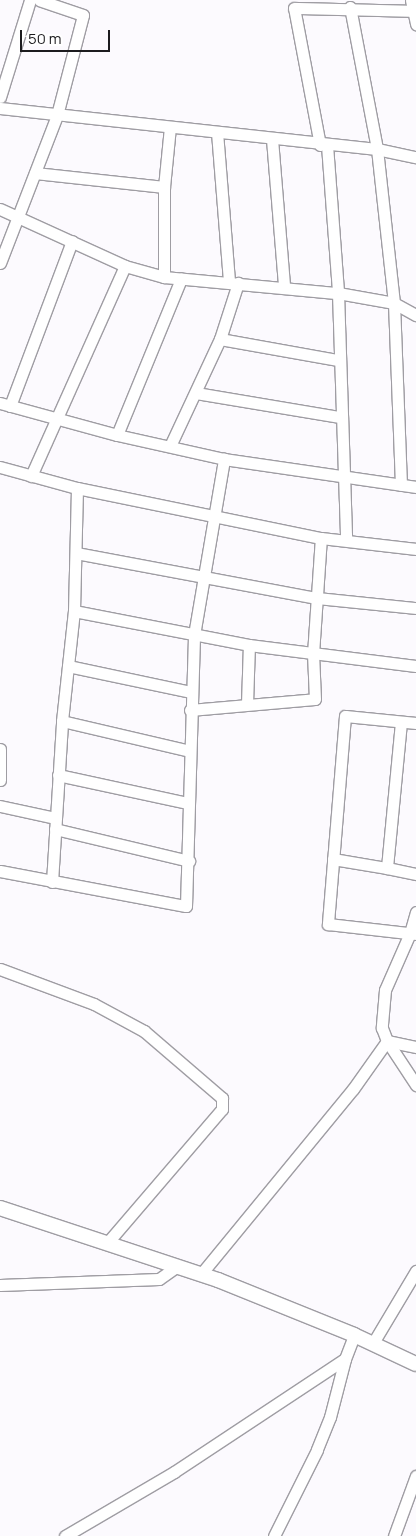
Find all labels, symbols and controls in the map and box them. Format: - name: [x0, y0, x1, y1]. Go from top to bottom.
- scale bar: [22, 20, 112, 52]
- text: 50 m: [28, 28, 62, 49]

